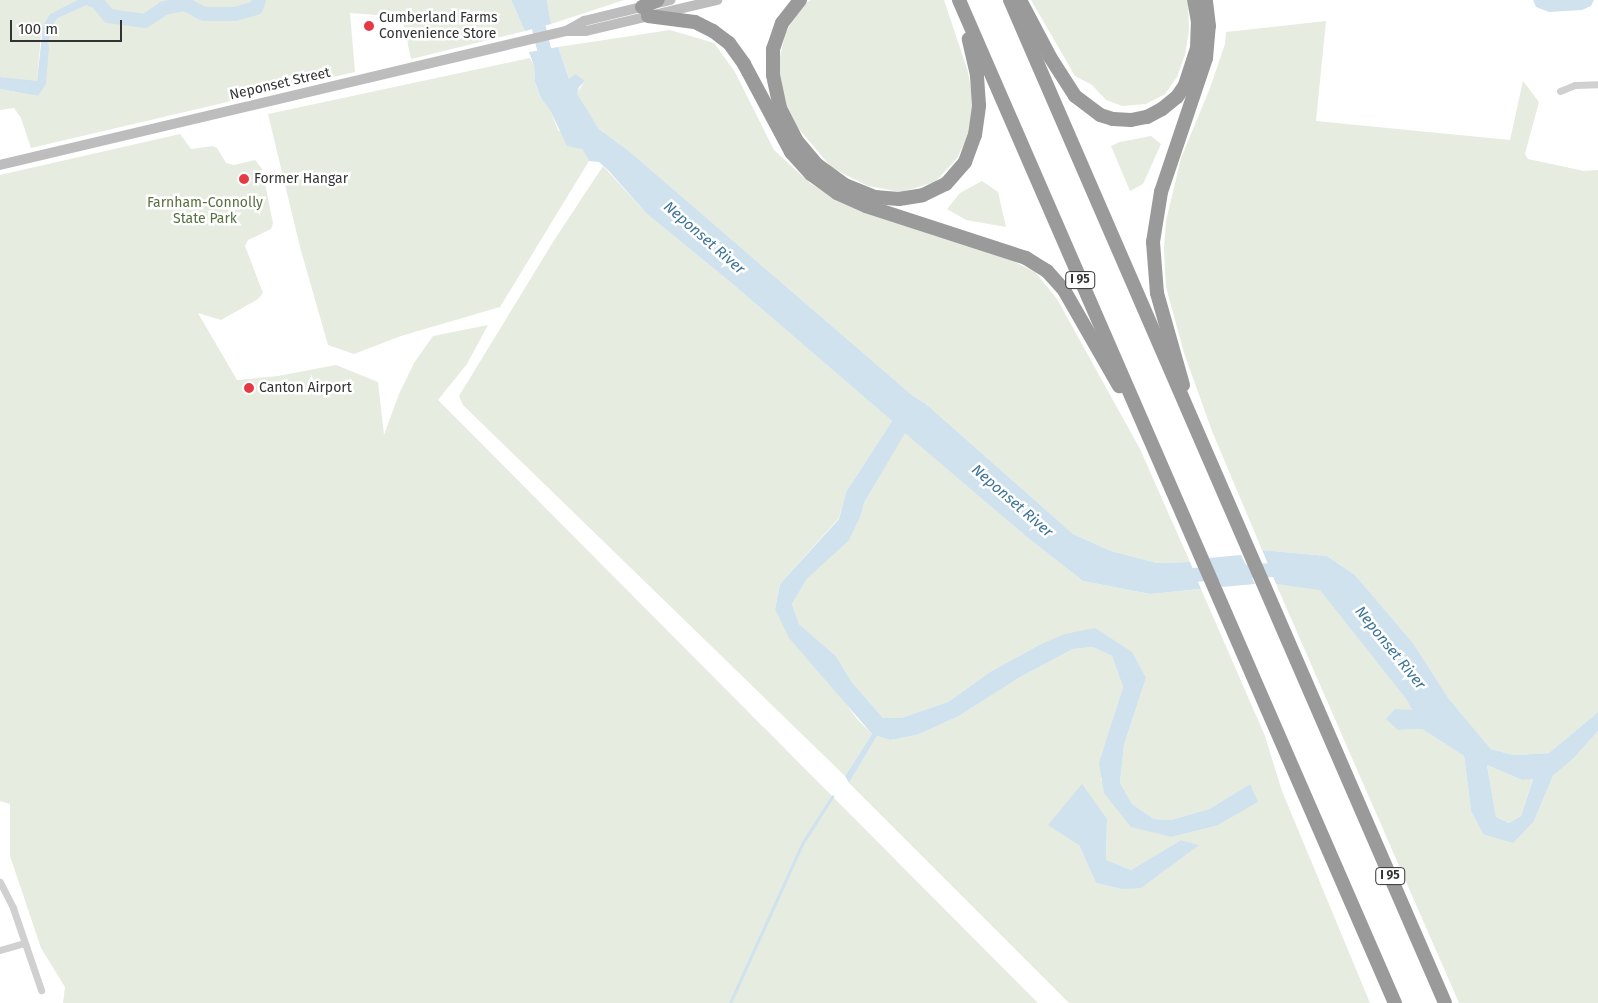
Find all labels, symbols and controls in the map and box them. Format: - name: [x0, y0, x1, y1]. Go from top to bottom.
- scale bar: [12, 10, 125, 42]
- place label: Cumberland Farms Convenience Store: [379, 10, 498, 42]
- text: 100 m: [18, 20, 58, 38]
- marker: Cumberland Farms Convenience Store: [363, 20, 375, 32]
- street label: Neponset Street: [228, 64, 332, 104]
- place label: Former Hangar: [254, 171, 348, 187]
- marker: Former Hangar: [238, 173, 250, 185]
- park label: Farnham-Connolly State Park: [147, 195, 263, 228]
- water label: Neponset River: [660, 198, 748, 278]
- road number: I 95: [1065, 270, 1095, 290]
- place label: Canton Airport: [259, 380, 352, 396]
- marker: Canton Airport: [243, 382, 255, 394]
- water label: Neponset River: [968, 461, 1056, 541]
- water label: Neponset River: [1351, 603, 1429, 693]
- road number: I 95: [1375, 866, 1405, 886]

